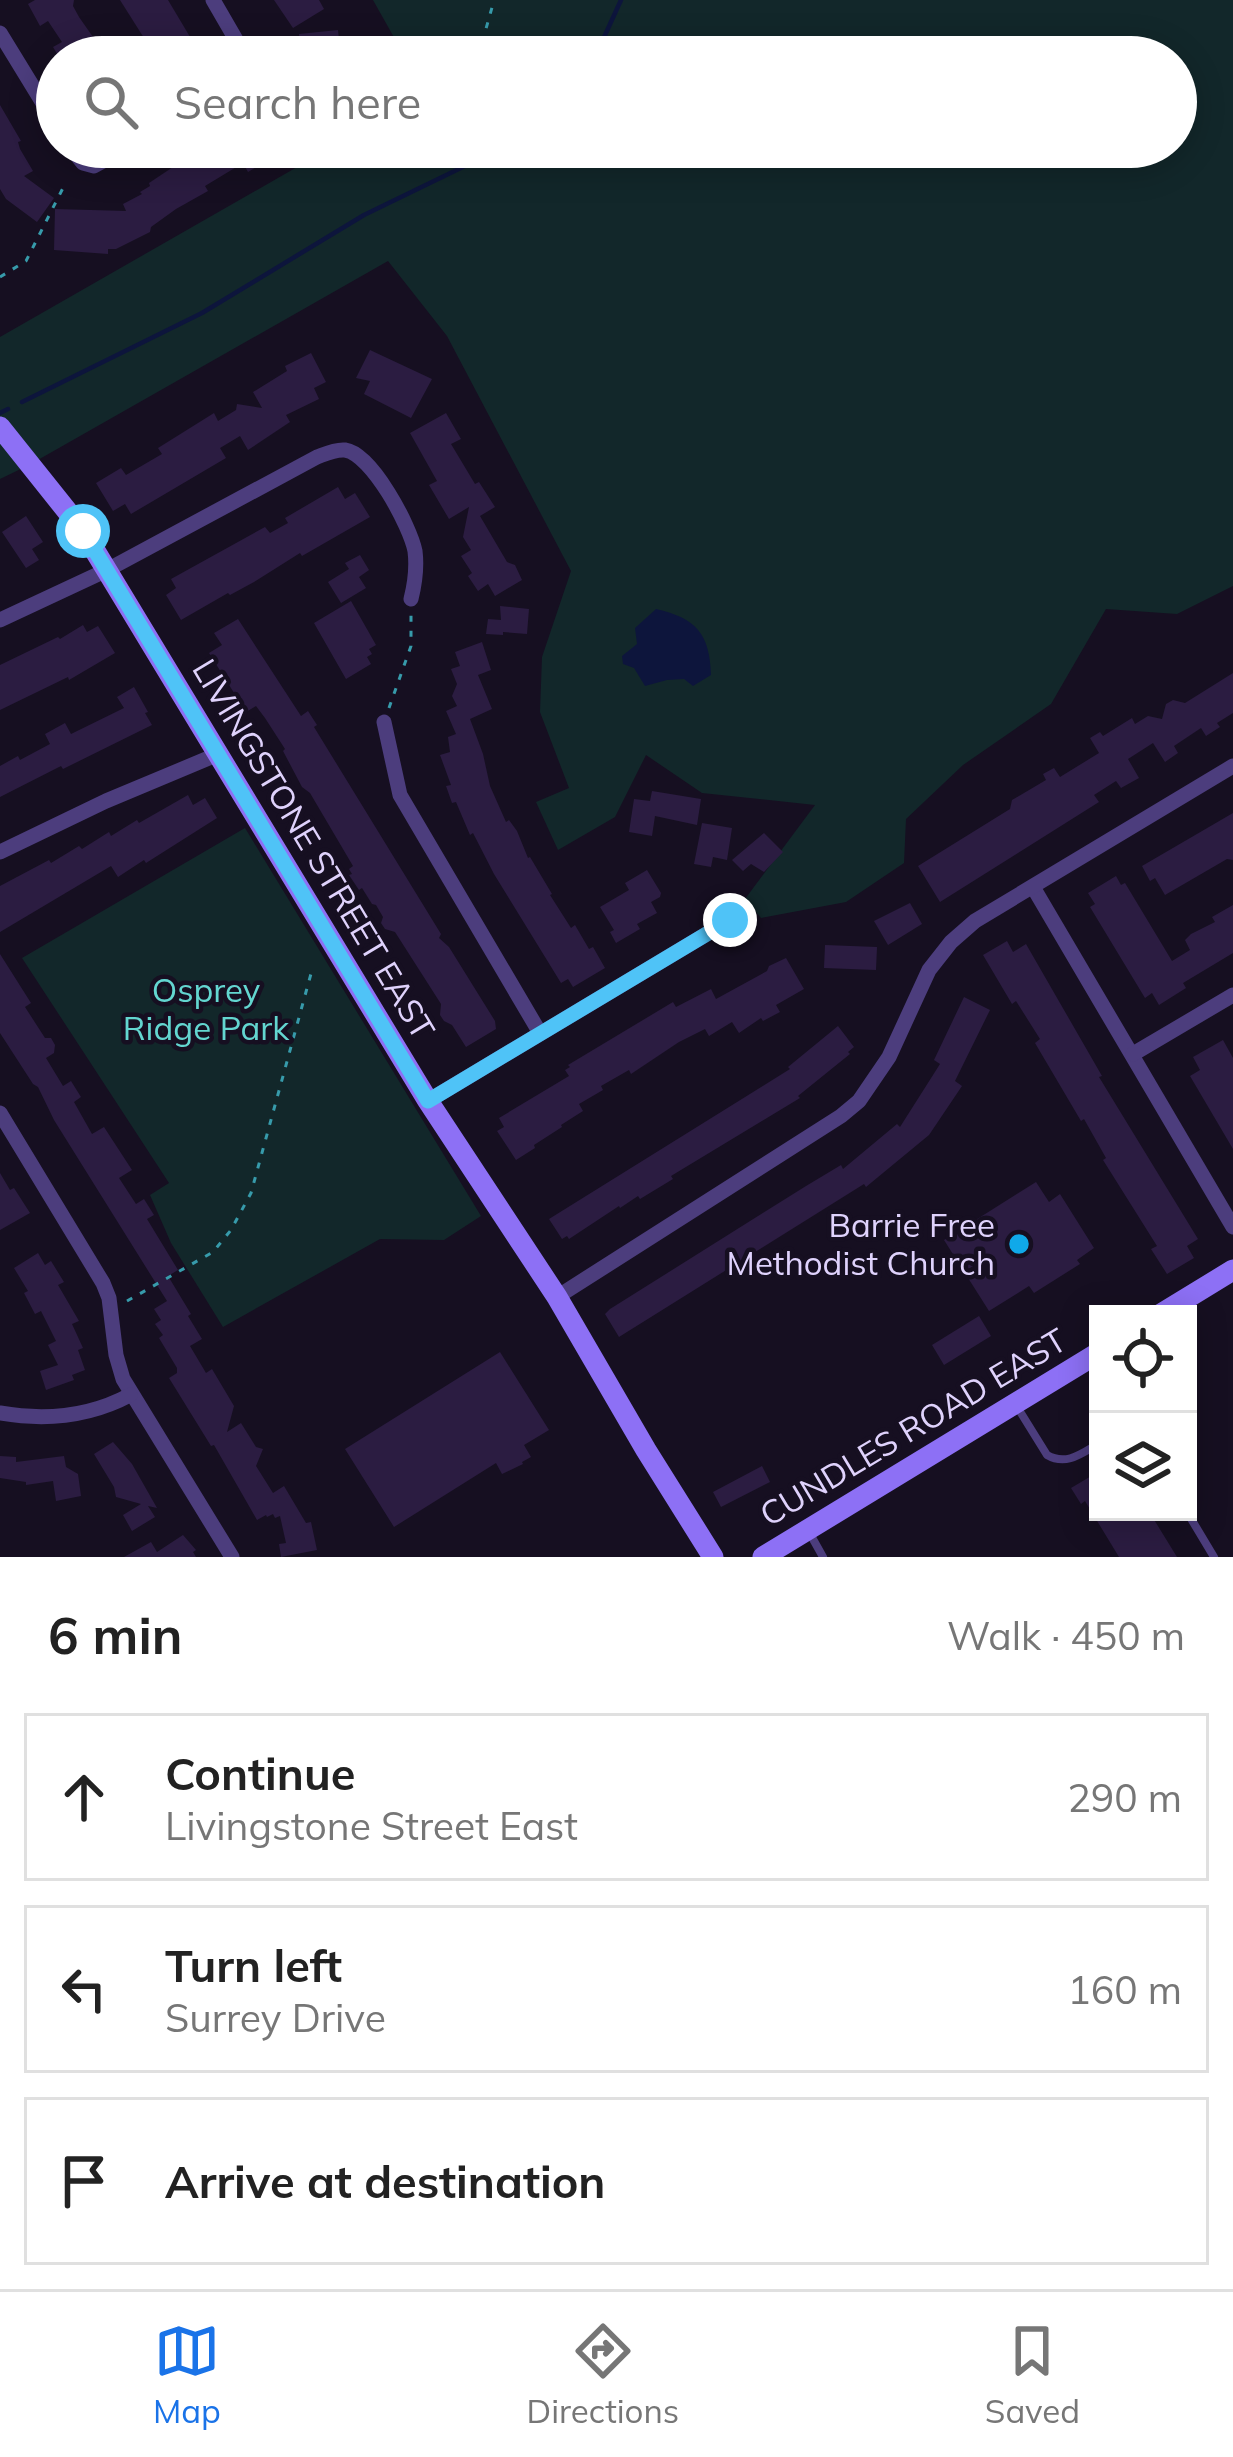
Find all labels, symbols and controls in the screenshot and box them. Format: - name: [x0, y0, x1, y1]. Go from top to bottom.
- search box: [36, 36, 1197, 168]
- icon: search: [78, 69, 144, 135]
- text: Search here: [174, 74, 421, 130]
- route start: [56, 504, 110, 558]
- street label: LIVINGSTONE STREET EAST: [184, 651, 444, 1046]
- route end: [703, 893, 757, 947]
- park label: Osprey Ridge Park: [123, 969, 290, 1048]
- place label: Barrie Free Methodist Church: [727, 1204, 995, 1283]
- marker: Barrie Free Methodist Church: [1006, 1231, 1032, 1257]
- map controls: [1089, 1305, 1197, 1521]
- button: locate: [1089, 1305, 1197, 1413]
- street label: CUNDLES ROAD EAST: [752, 1319, 1074, 1534]
- button: layers: [1089, 1413, 1197, 1521]
- text: 6 min: [48, 1603, 183, 1667]
- text: Walk · 450 m: [947, 1611, 1185, 1660]
- text: Continue: [165, 1745, 355, 1801]
- icon: ahead: [51, 1764, 117, 1830]
- text: 290 m: [1067, 1773, 1182, 1822]
- text: Livingstone Street East: [165, 1801, 578, 1850]
- text: Turn left: [165, 1937, 342, 1993]
- icon: left: [51, 1956, 117, 2022]
- text: 160 m: [1067, 1965, 1182, 2014]
- text: Surrey Drive: [165, 1993, 386, 2042]
- icon: arrive: [51, 2148, 117, 2214]
- text: Arrive at destination: [165, 2153, 605, 2209]
- tab: Map: [153, 2318, 221, 2431]
- tab: Directions: [527, 2318, 679, 2431]
- tab: Saved: [985, 2318, 1080, 2431]

